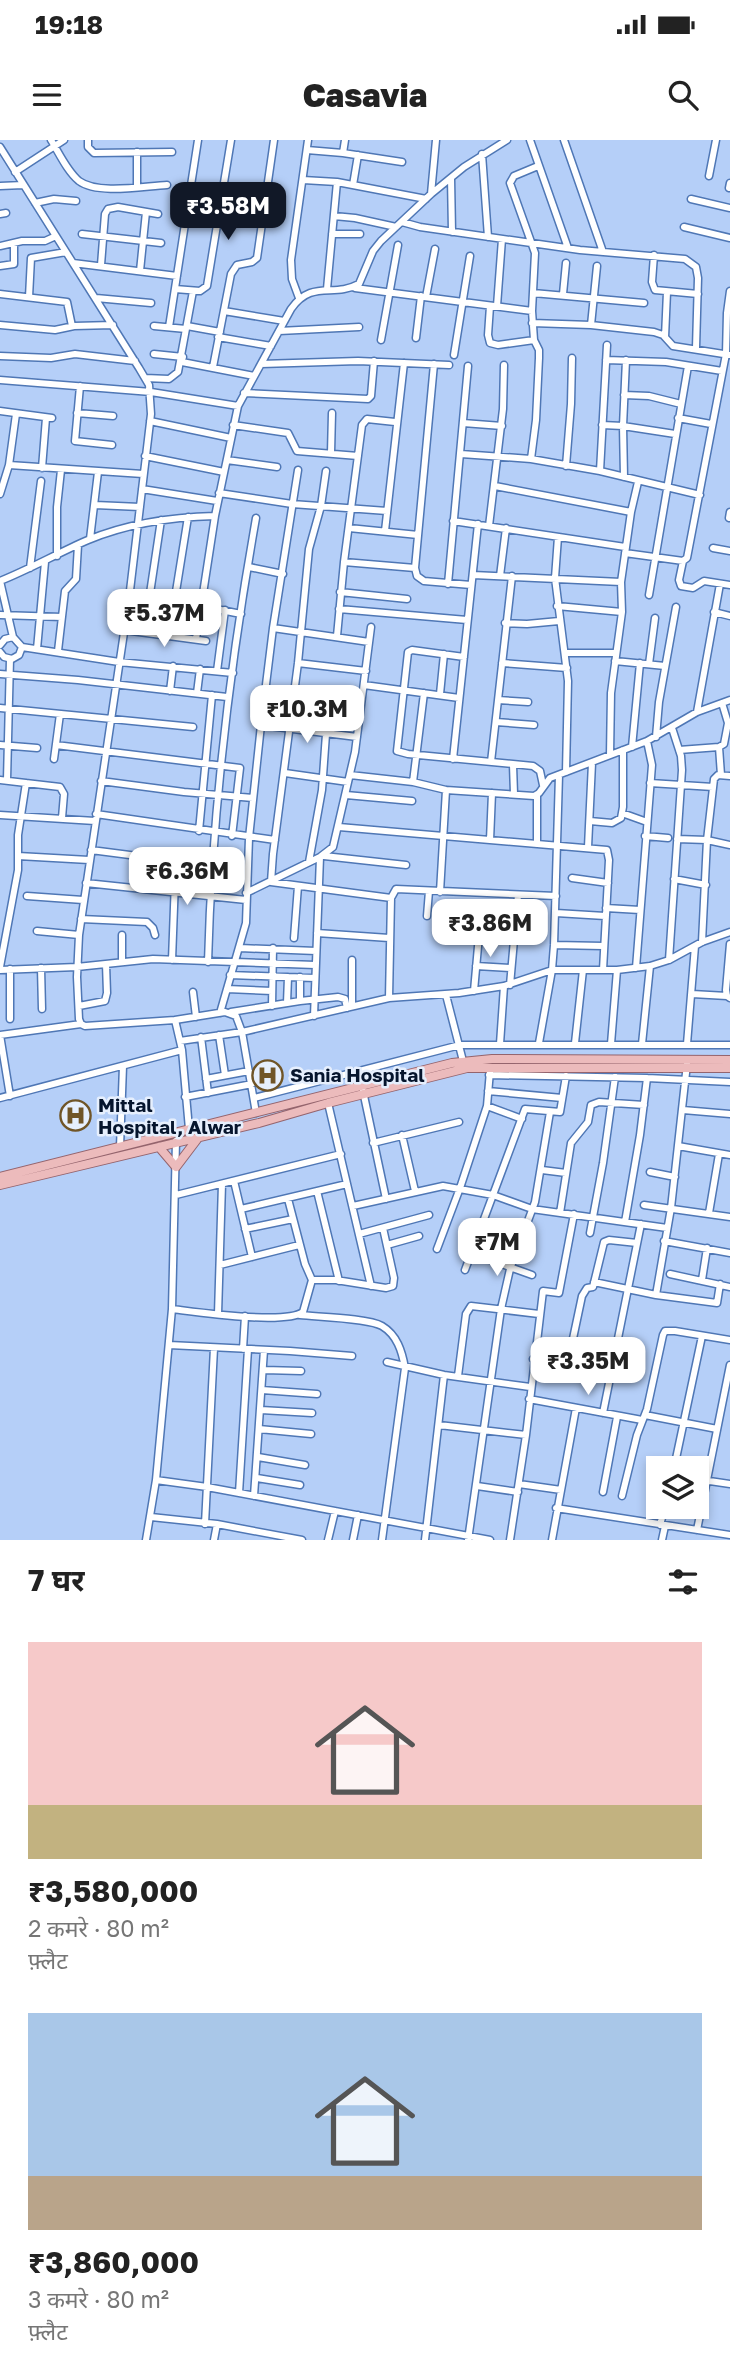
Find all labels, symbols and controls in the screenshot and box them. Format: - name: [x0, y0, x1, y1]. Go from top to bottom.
- text: 19:18: [35, 9, 103, 40]
- icon: menu: [28, 76, 66, 114]
- text: Casavia: [303, 76, 427, 114]
- icon: search: [664, 76, 702, 114]
- pin: ₹3.58M: [171, 182, 285, 242]
- text: ₹3.58M: [186, 191, 270, 219]
- pin: ₹5.37M: [107, 589, 221, 649]
- text: ₹5.37M: [123, 598, 205, 626]
- pin: ₹10.3M: [250, 686, 364, 745]
- text: ₹10.3M: [266, 694, 348, 722]
- pin: ₹6.36M: [130, 848, 244, 907]
- text: ₹6.36M: [145, 856, 229, 884]
- pin: ₹3.86M: [433, 900, 547, 959]
- text: ₹3.86M: [448, 908, 532, 936]
- hospital icon: Sania Hospital: [250, 1058, 284, 1092]
- place label: Sania Hospital: [290, 1063, 425, 1086]
- place label: Mittal Hospital, Alwar: [98, 1093, 242, 1138]
- hospital icon: Mittal Hospital, Alwar: [58, 1099, 92, 1133]
- pin: ₹7M: [463, 1218, 531, 1278]
- text: ₹7M: [474, 1227, 520, 1255]
- pin: ₹3.35M: [531, 1338, 645, 1397]
- text: ₹3.35M: [546, 1346, 630, 1374]
- map controls: [646, 1456, 709, 1519]
- button: layers: [646, 1456, 709, 1519]
- text: 7 घर: [28, 1562, 85, 1598]
- icon: filters: [664, 1563, 702, 1601]
- icon: home: [302, 1687, 428, 1813]
- text: ₹3,580,000: [28, 1873, 198, 1909]
- text: 2 कमरे · 80 m²: [28, 1914, 169, 1942]
- text: फ़्लैट: [28, 1946, 68, 1974]
- icon: home: [302, 2058, 428, 2184]
- text: ₹3,860,000: [28, 2244, 199, 2280]
- text: 3 कमरे · 80 m²: [28, 2285, 169, 2313]
- text: फ़्लैट: [28, 2317, 68, 2345]

